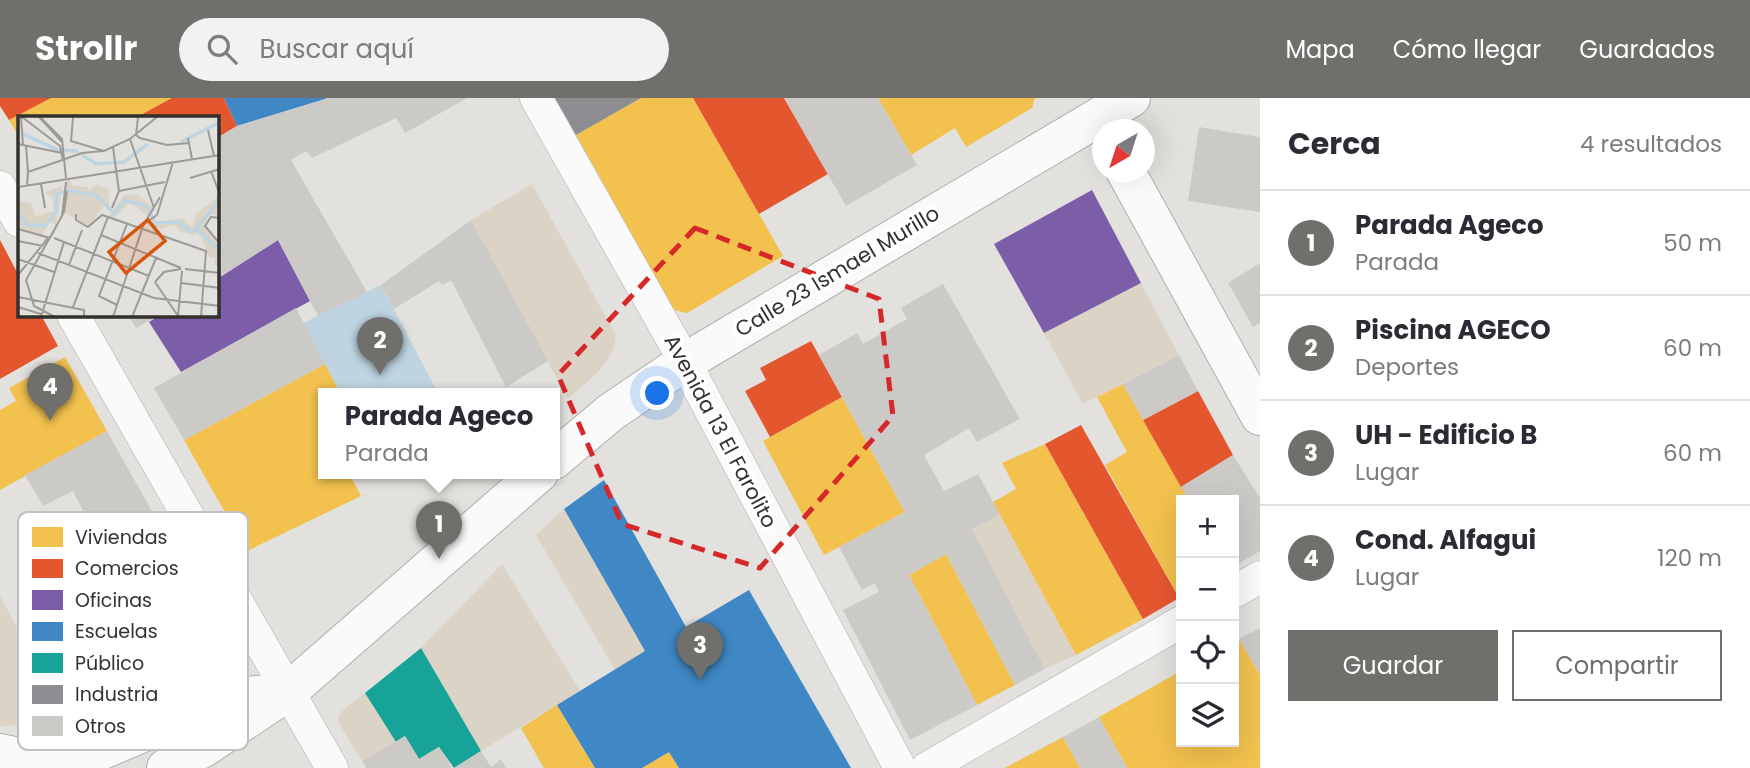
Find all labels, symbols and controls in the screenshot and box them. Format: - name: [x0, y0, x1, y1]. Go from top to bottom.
- search box: [179, 18, 669, 81]
- text: Strollr: [35, 25, 137, 72]
- icon: search: [203, 30, 241, 68]
- text: Buscar aquí: [259, 31, 414, 67]
- text: Mapa: [1285, 33, 1355, 66]
- text: Cómo llegar: [1393, 33, 1541, 66]
- text: Guardados: [1579, 33, 1715, 66]
- inset map: [18, 116, 219, 317]
- north arrow: [1092, 119, 1155, 182]
- text: Cerca: [1288, 122, 1381, 165]
- text: 4 resultados: [1580, 128, 1722, 160]
- street label: Calle 23 Ismael Murillo: [729, 198, 945, 344]
- text: Parada Ageco: [1355, 207, 1544, 243]
- text: 1: [1307, 227, 1315, 259]
- text: 50 m: [1663, 227, 1722, 259]
- text: Parada: [1355, 246, 1439, 278]
- text: Piscina AGECO: [1355, 312, 1551, 348]
- pin: 2: [357, 317, 403, 375]
- street label: Avenida 13 El Farolito: [658, 329, 784, 533]
- text: 2: [1304, 332, 1318, 364]
- text: 60 m: [1663, 332, 1722, 364]
- text: Deportes: [1355, 351, 1459, 383]
- pin: 4: [27, 363, 73, 421]
- your location: [640, 376, 674, 410]
- popup: [318, 388, 560, 479]
- text: Parada Ageco: [345, 398, 533, 434]
- text: UH - Edificio B: [1355, 417, 1537, 453]
- text: Parada: [345, 437, 429, 469]
- text: 3: [1304, 437, 1318, 469]
- text: 60 m: [1663, 437, 1722, 469]
- text: Lugar: [1355, 456, 1419, 488]
- map controls: [1176, 495, 1239, 747]
- button: +: [1176, 495, 1239, 558]
- pin: 1: [416, 501, 462, 559]
- legend: [18, 512, 248, 750]
- text: Cond. Alfagui: [1355, 522, 1536, 558]
- text: Viviendas: [75, 524, 167, 551]
- text: 4: [1303, 542, 1319, 574]
- text: 120 m: [1657, 542, 1722, 574]
- text: Comercios: [75, 555, 179, 582]
- button: −: [1176, 558, 1239, 621]
- text: Lugar: [1355, 561, 1419, 593]
- text: Oficinas: [75, 587, 152, 614]
- text: Escuelas: [75, 618, 158, 645]
- button: locate: [1176, 621, 1239, 684]
- pin: 3: [677, 622, 723, 680]
- button: Guardar: [1288, 630, 1498, 701]
- button: Compartir: [1512, 630, 1722, 701]
- text: Público: [75, 650, 144, 677]
- text: Industria: [75, 681, 158, 708]
- button: layers: [1176, 684, 1239, 747]
- text: Otros: [75, 713, 126, 740]

